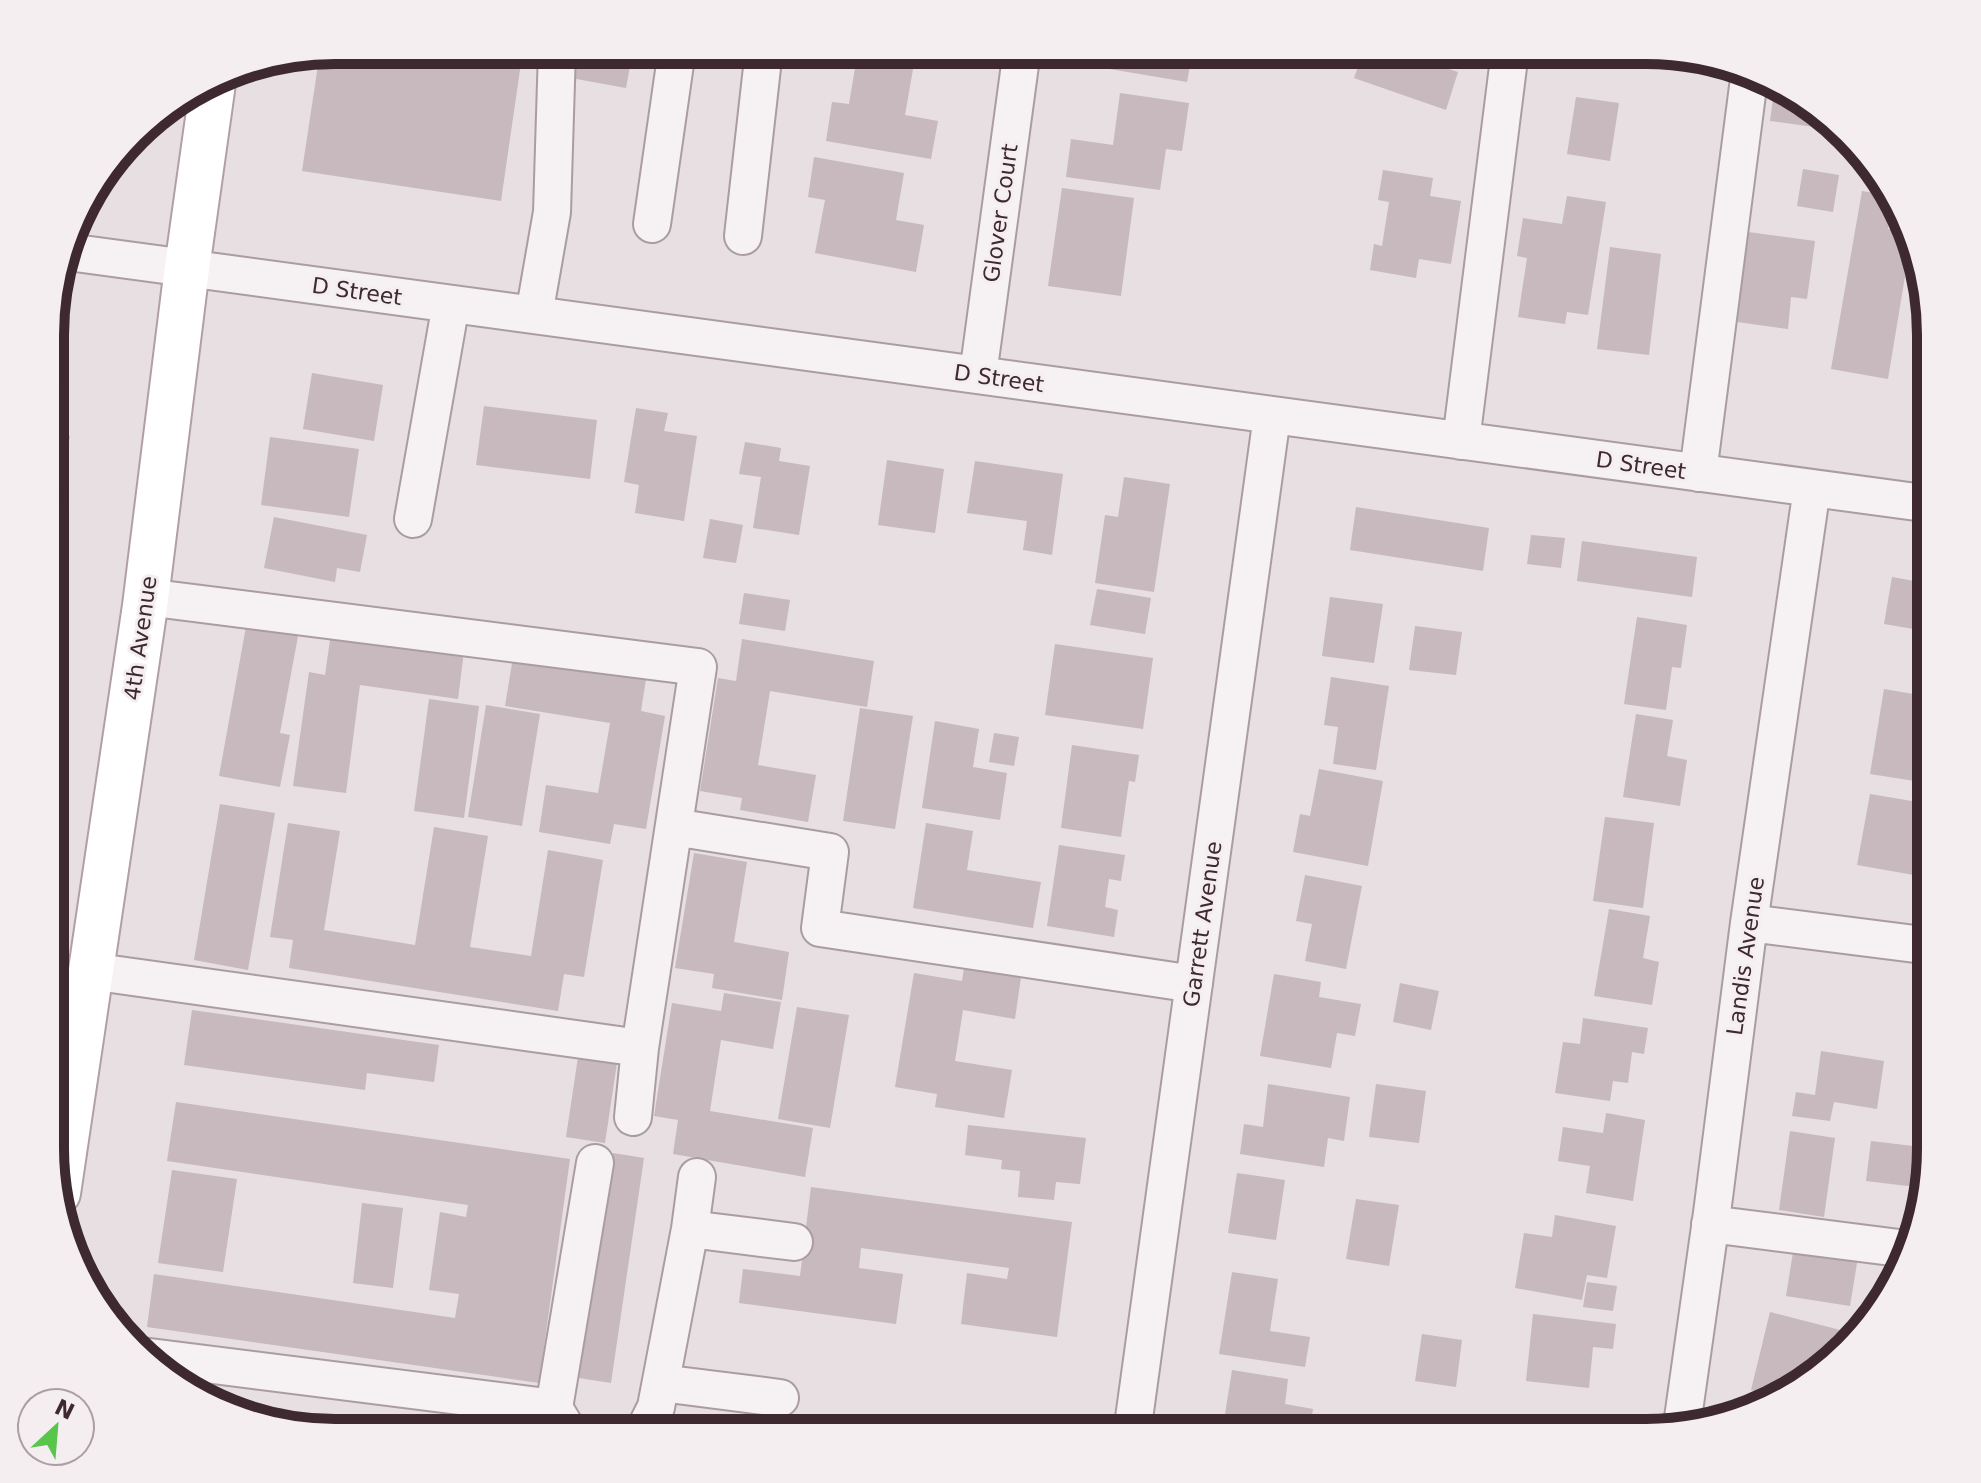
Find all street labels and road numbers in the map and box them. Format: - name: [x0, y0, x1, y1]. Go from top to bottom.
- street label: Glover Court: [978, 142, 1023, 284]
- street label: D Street: [310, 273, 404, 310]
- street label: D Street: [952, 360, 1046, 397]
- street label: D Street: [1594, 447, 1688, 484]
- street label: 4th Avenue: [119, 574, 162, 702]
- street label: Garrett Avenue: [1178, 840, 1227, 1009]
- street label: Landis Avenue: [1722, 875, 1769, 1037]

